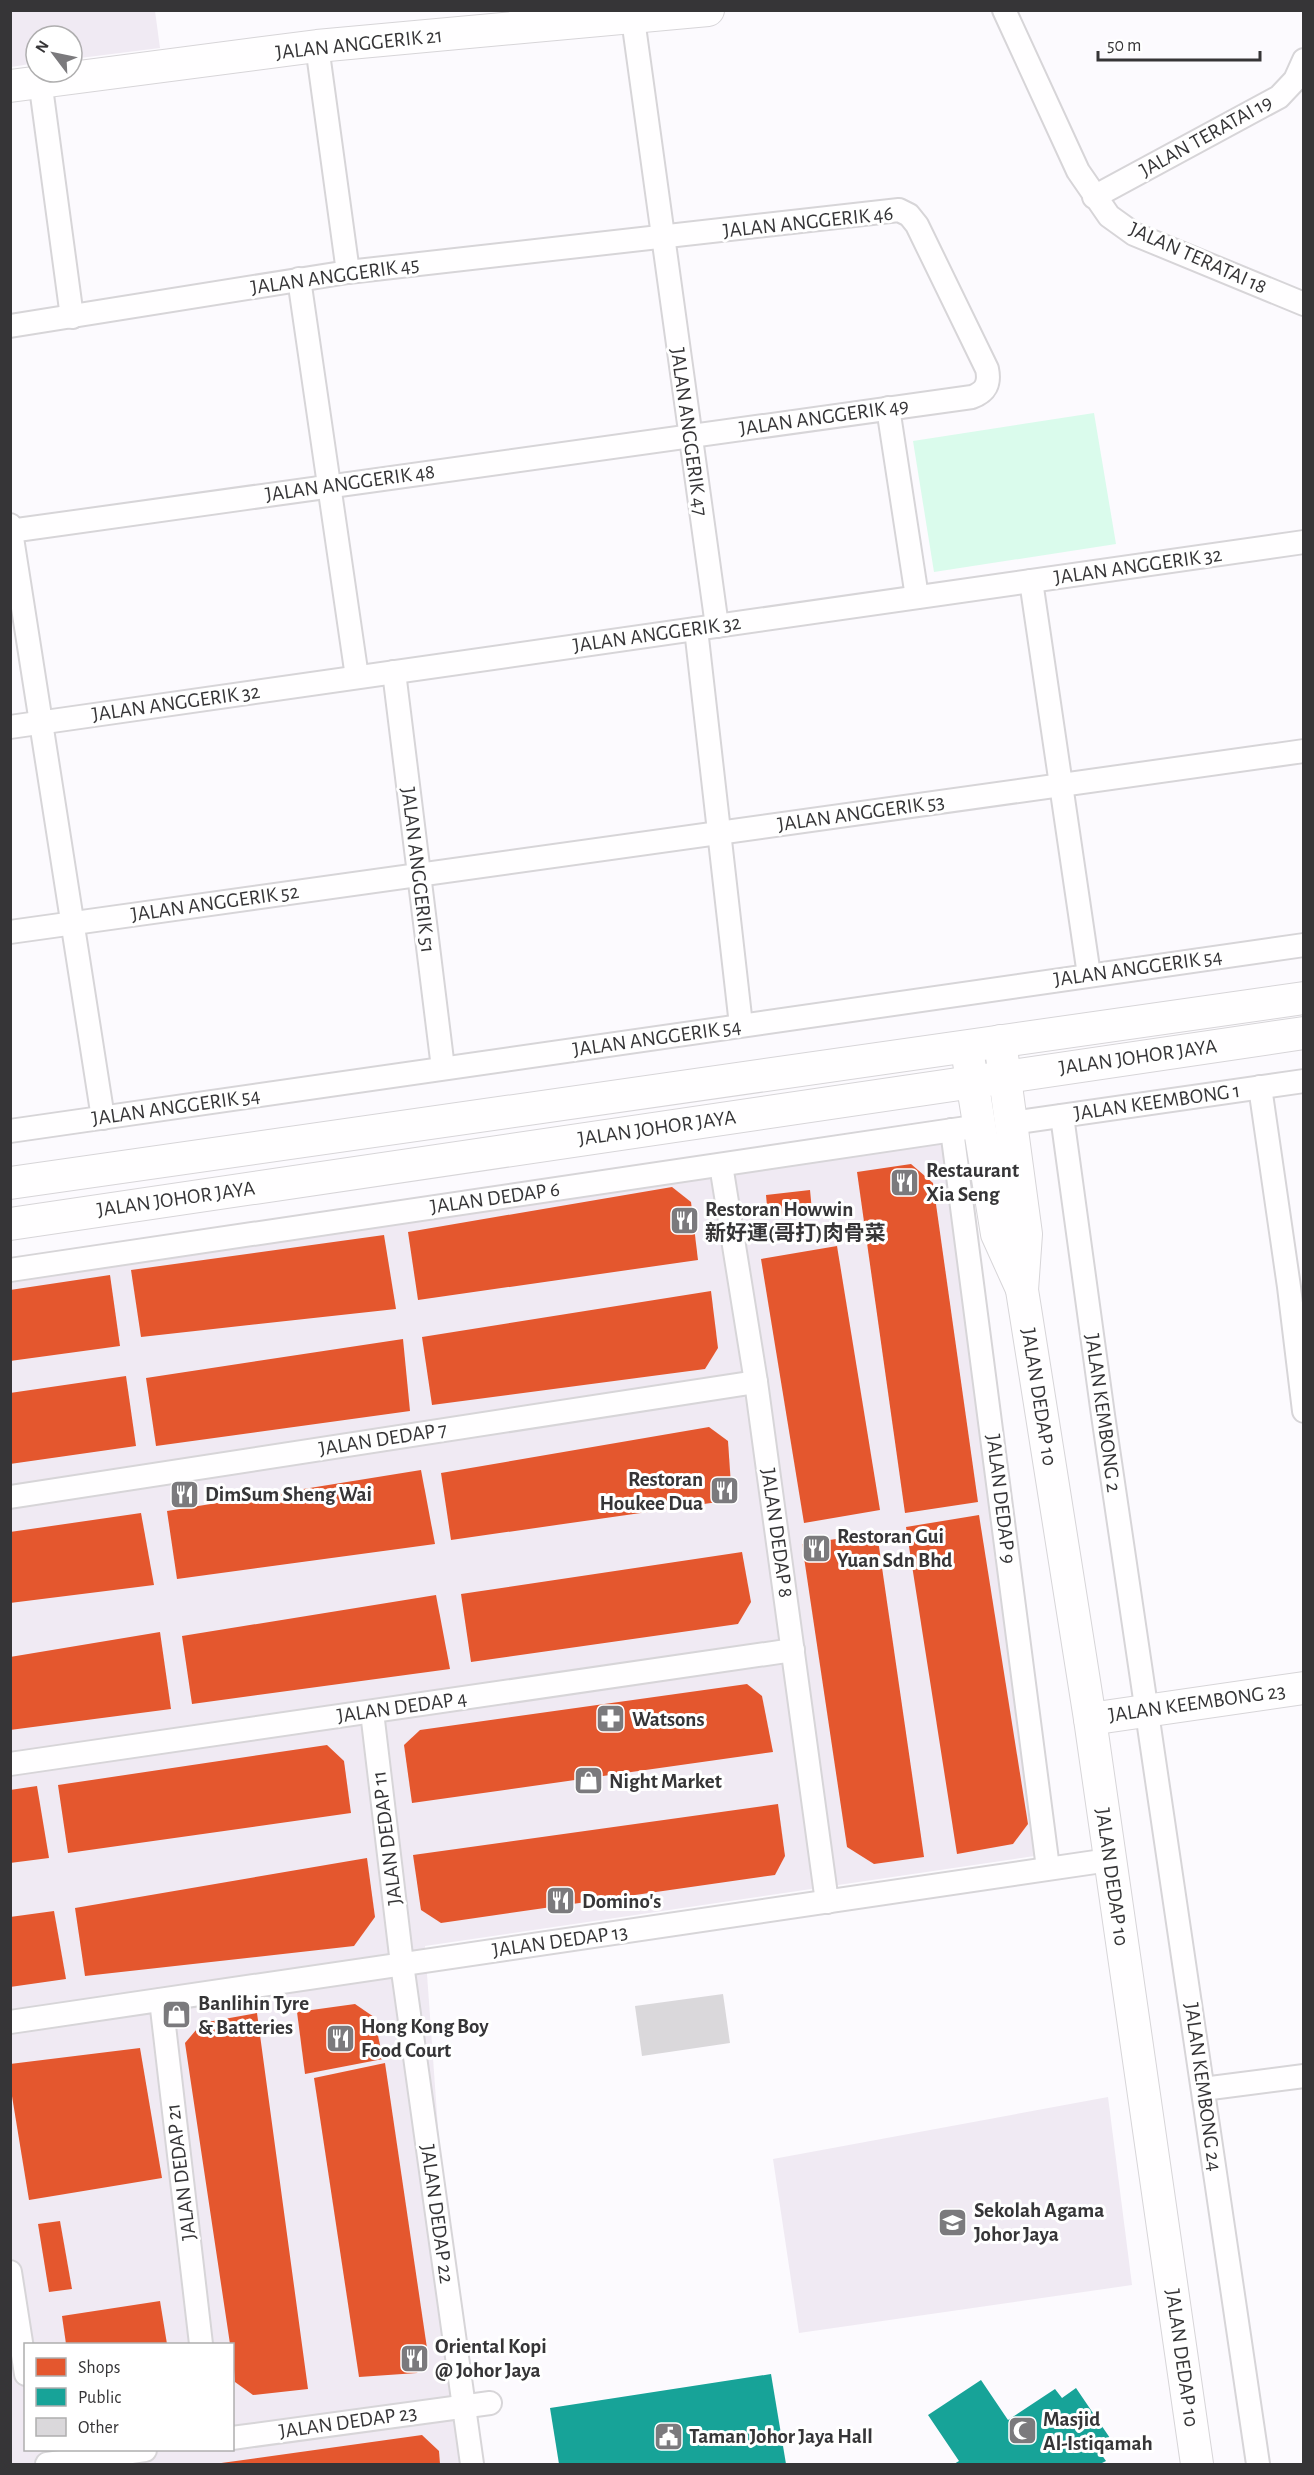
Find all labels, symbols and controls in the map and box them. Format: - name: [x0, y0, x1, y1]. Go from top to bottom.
- north arrow: [24, 24, 84, 84]
- scale bar: [1098, 24, 1260, 62]
- street label: JALAN ANGGERIK 21: [274, 25, 444, 63]
- text: 50 m: [1107, 37, 1141, 55]
- text: N: [32, 38, 52, 56]
- street label: JALAN TERATAI 19: [1136, 91, 1276, 181]
- street label: JALAN ANGGERIK 46: [722, 203, 894, 241]
- street label: JALAN TERATAI 18: [1126, 218, 1270, 298]
- street label: JALAN ANGGERIK 45: [249, 254, 421, 298]
- street label: JALAN ANGGERIK 47: [667, 346, 711, 518]
- street label: JALAN ANGGERIK 49: [738, 395, 910, 439]
- street label: JALAN ANGGERIK 48: [264, 461, 436, 505]
- street label: JALAN ANGGERIK 32: [1053, 544, 1223, 588]
- street label: JALAN ANGGERIK 32: [572, 612, 742, 656]
- street label: JALAN ANGGERIK 32: [91, 681, 261, 725]
- street label: JALAN ANGGERIK 51: [397, 786, 439, 954]
- street label: JALAN ANGGERIK 53: [776, 791, 946, 835]
- street label: JALAN ANGGERIK 52: [130, 881, 300, 925]
- street label: JALAN ANGGERIK 54: [1052, 946, 1224, 990]
- street label: JALAN ANGGERIK 54: [571, 1016, 743, 1060]
- street label: JALAN JOHOR JAYA: [1058, 1036, 1218, 1078]
- street label: JALAN KEEMBONG 1: [1073, 1080, 1241, 1124]
- street label: JALAN ANGGERIK 54: [90, 1085, 262, 1129]
- street label: JALAN JOHOR JAYA: [577, 1107, 737, 1149]
- place label: Restaurant Xia Seng: [926, 1160, 1019, 1205]
- restaurant icon: Restaurant Xia Seng: [889, 1166, 921, 1198]
- street label: JALAN JOHOR JAYA: [96, 1178, 256, 1220]
- street label: JALAN DEDAP 6: [429, 1179, 561, 1217]
- place label: Restoran Howwin 新好運(哥打)肉骨菜: [705, 1199, 886, 1244]
- restaurant icon: Restoran Howwin 新好運(哥打)肉骨菜: [668, 1205, 700, 1237]
- street label: JALAN DEDAP 10: [1018, 1327, 1060, 1467]
- street label: JALAN KEMBONG 2: [1081, 1332, 1125, 1494]
- street label: JALAN DEDAP 7: [317, 1418, 449, 1460]
- street label: JALAN DEDAP 9: [983, 1433, 1019, 1565]
- street label: JALAN DEDAP 8: [758, 1467, 796, 1599]
- place label: Restoran Houkee Dua: [600, 1469, 703, 1514]
- restaurant icon: Restoran Houkee Dua: [708, 1475, 740, 1507]
- restaurant icon: DimSum Sheng Wai: [168, 1478, 200, 1510]
- place label: DimSum Sheng Wai: [205, 1484, 372, 1505]
- place label: Restoran Gui Yuan Sdn Bhd: [837, 1526, 952, 1571]
- restaurant icon: Restoran Gui Yuan Sdn Bhd: [800, 1532, 832, 1564]
- street label: JALAN KEEMBONG 23: [1107, 1680, 1287, 1726]
- street label: JALAN DEDAP 4: [336, 1687, 468, 1727]
- pharmacy icon: Watsons: [595, 1703, 627, 1735]
- place label: Watsons: [632, 1709, 704, 1730]
- shop icon: Night Market: [572, 1765, 604, 1797]
- street label: JALAN DEDAP 11: [368, 1770, 406, 1906]
- place label: Night Market: [609, 1771, 722, 1792]
- street label: JALAN DEDAP 10: [1092, 1807, 1132, 1947]
- restaurant icon: Domino's: [545, 1885, 577, 1917]
- place label: Domino's: [582, 1891, 661, 1912]
- street label: JALAN DEDAP 13: [491, 1921, 629, 1961]
- place label: Banlihin Tyre & Batteries: [198, 1993, 309, 2038]
- shop icon: Banlihin Tyre & Batteries: [161, 1999, 193, 2031]
- street label: JALAN KEMBONG 24: [1181, 2001, 1225, 2173]
- place label: Hong Kong Boy Food Court: [361, 2016, 489, 2061]
- restaurant icon: Hong Kong Boy Food Court: [324, 2022, 356, 2054]
- street label: JALAN DEDAP 21: [162, 2102, 200, 2242]
- street label: JALAN DEDAP 22: [417, 2143, 457, 2285]
- place label: Sekolah Agama Johor Jaya: [974, 2200, 1104, 2245]
- school or university icon: Sekolah Agama Johor Jaya: [937, 2206, 969, 2238]
- street label: JALAN DEDAP 10: [1162, 2288, 1202, 2428]
- place label: Oriental Kopi @ Johor Jaya: [435, 2336, 547, 2381]
- restaurant icon: Oriental Kopi @ Johor Jaya: [398, 2342, 430, 2374]
- legend: [24, 2343, 234, 2451]
- text: Shops: [78, 2359, 120, 2377]
- text: Public: [78, 2389, 121, 2407]
- street label: JALAN DEDAP 23: [278, 2402, 418, 2442]
- place label: Masjid Al-Istiqamah: [1043, 2409, 1153, 2454]
- mosque icon: Masjid Al-Istiqamah: [1006, 2415, 1038, 2447]
- text: Other: [78, 2419, 119, 2437]
- public building icon: Taman Johor Jaya Hall: [652, 2420, 684, 2452]
- place label: Taman Johor Jaya Hall: [689, 2426, 873, 2447]

